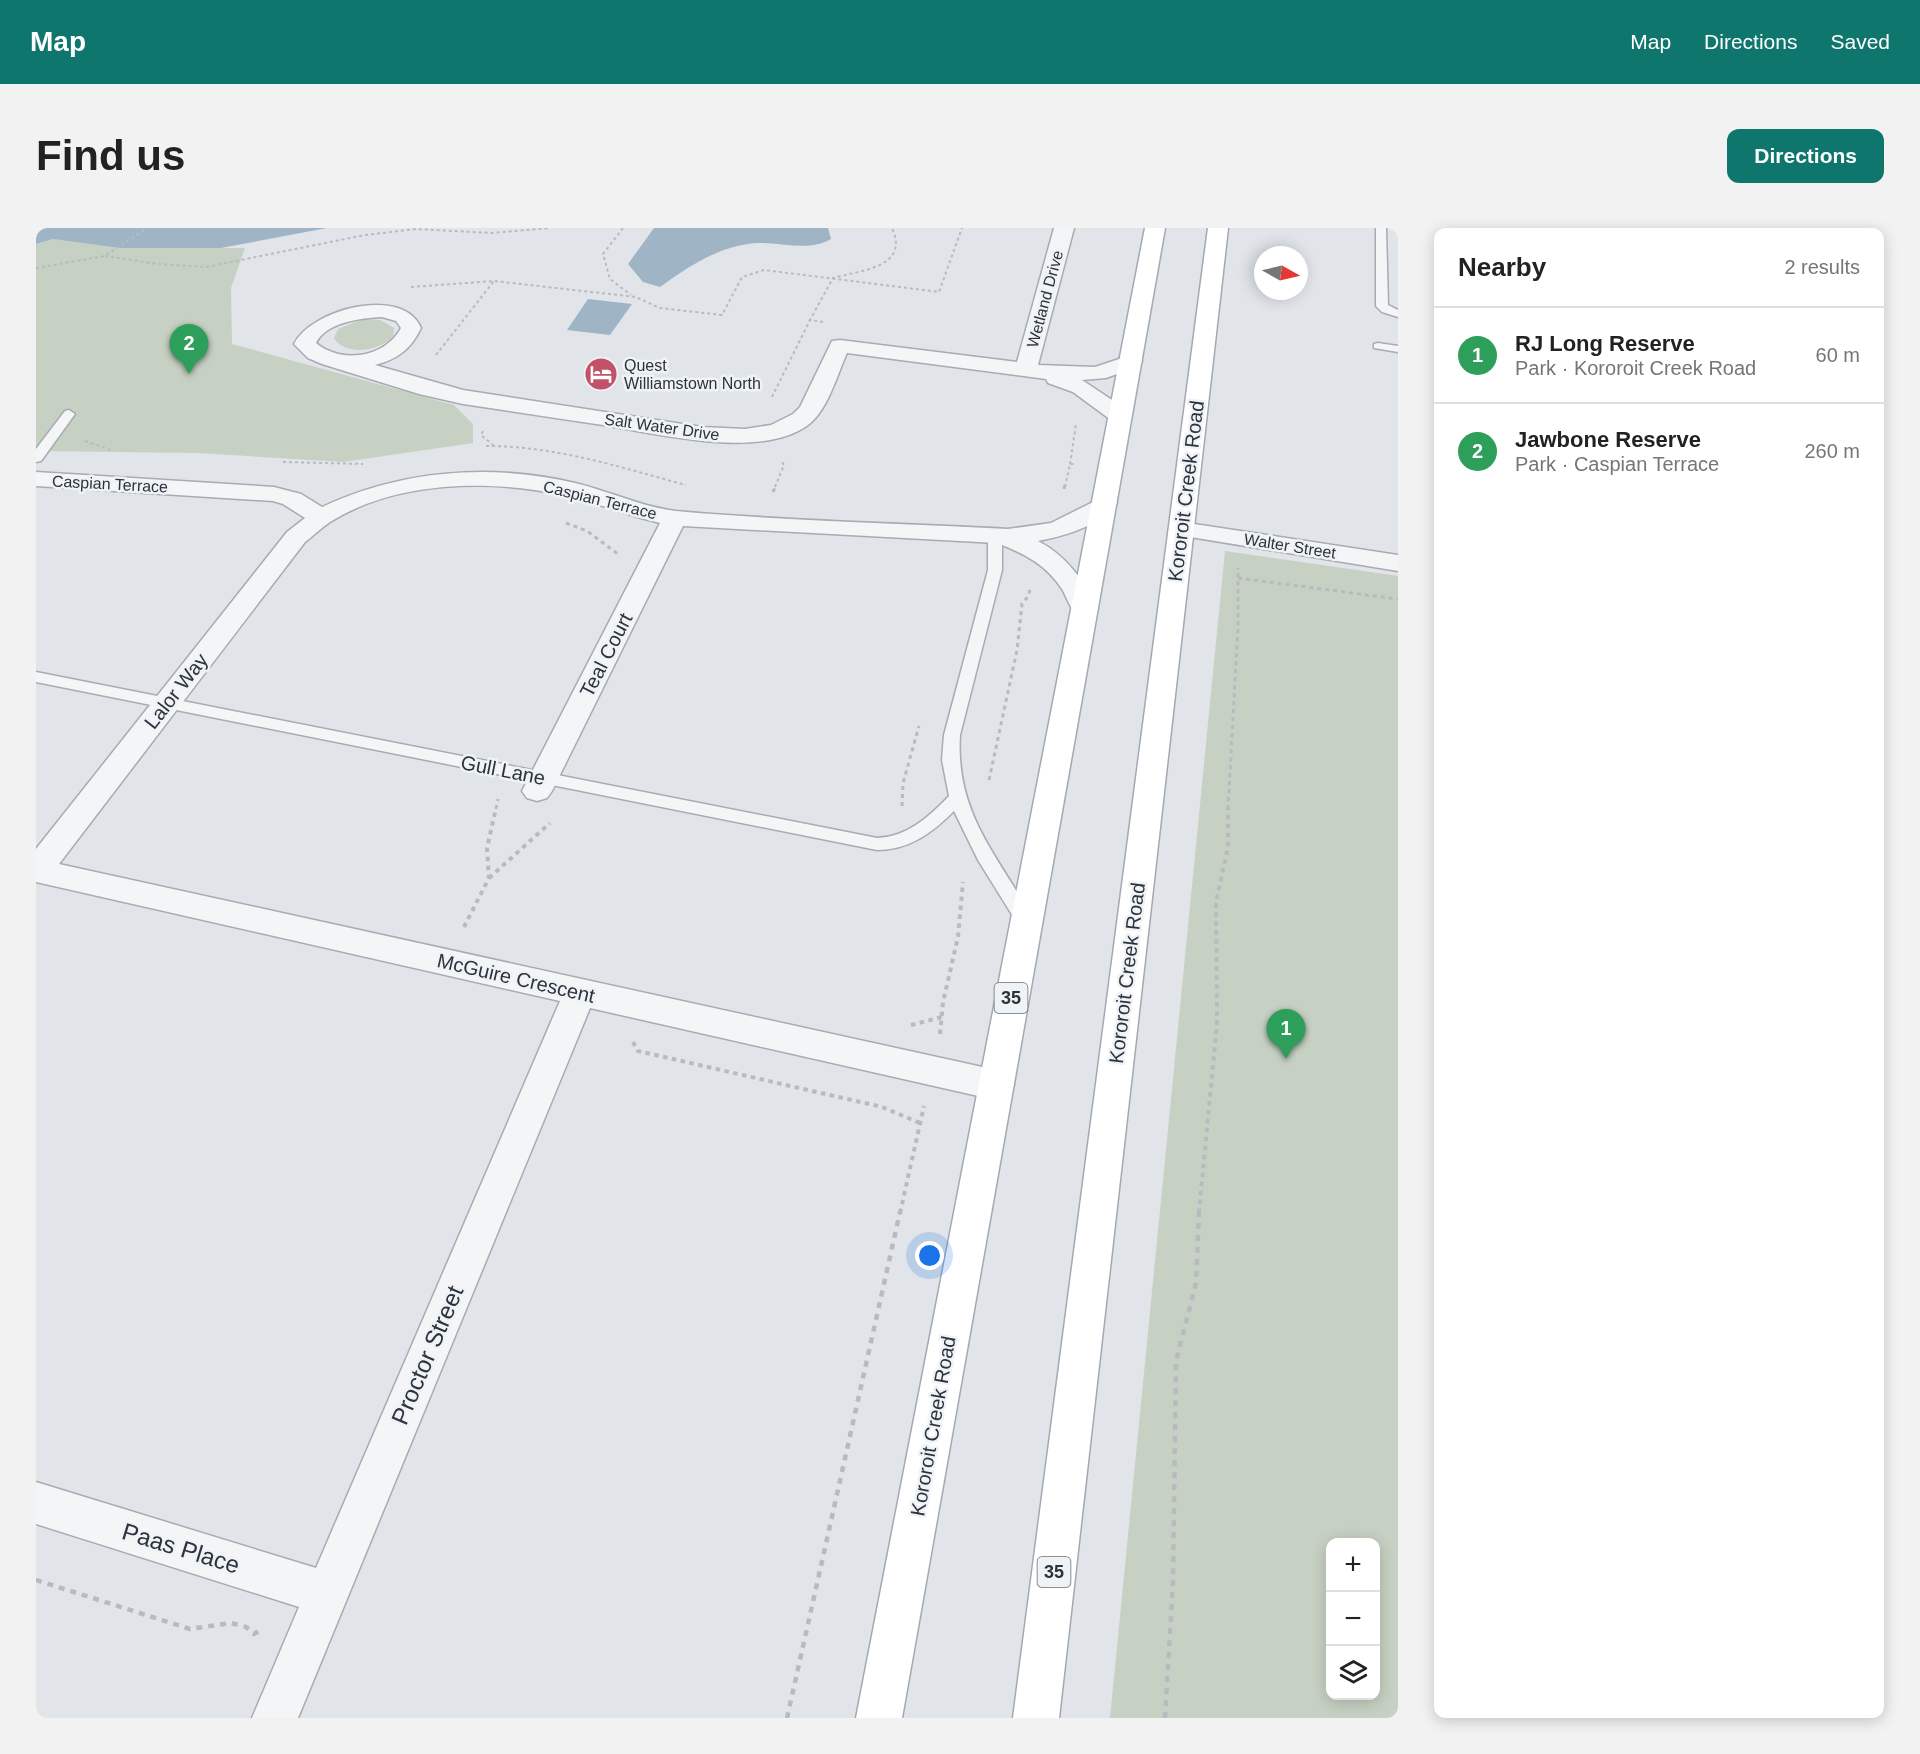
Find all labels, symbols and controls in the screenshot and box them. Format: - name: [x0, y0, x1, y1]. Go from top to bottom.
- text: Map: [30, 26, 86, 57]
- text: Map: [1630, 30, 1671, 53]
- text: Directions: [1704, 30, 1797, 53]
- text: Saved: [1830, 30, 1890, 53]
- button: Directions: [1727, 129, 1884, 183]
- text: Find us: [36, 132, 185, 179]
- north arrow: [1254, 246, 1308, 300]
- street label: Wetland Drive: [1024, 248, 1066, 350]
- text: Nearby: [1458, 252, 1546, 282]
- text: 2 results: [1784, 256, 1860, 278]
- pin: 2: [170, 324, 208, 374]
- text: RJ Long Reserve: [1515, 331, 1695, 356]
- text: 1: [1472, 344, 1483, 366]
- text: 60 m: [1816, 344, 1860, 366]
- hotel icon: Quest Williamstown North: [583, 356, 619, 392]
- place label: Quest Williamstown North: [624, 357, 761, 392]
- text: Park · Kororoit Creek Road: [1515, 357, 1756, 379]
- street label: Kororoit Creek Road: [1164, 399, 1208, 583]
- street label: Salt Water Drive: [603, 411, 721, 443]
- text: Jawbone Reserve: [1515, 427, 1701, 452]
- text: 2: [1472, 440, 1483, 462]
- text: 260 m: [1804, 440, 1860, 462]
- text: Park · Caspian Terrace: [1515, 453, 1719, 475]
- street label: Caspian Terrace: [52, 472, 169, 496]
- street label: Caspian Terrace: [542, 478, 659, 522]
- street label: Walter Street: [1243, 530, 1338, 562]
- street label: Teal Court: [576, 609, 637, 701]
- street label: Lalor Way: [140, 649, 212, 733]
- street label: Gull Lane: [459, 751, 547, 789]
- street label: Kororoit Creek Road: [1105, 881, 1149, 1065]
- street label: McGuire Crescent: [435, 949, 597, 1007]
- road number: 35: [994, 983, 1028, 1013]
- pin: 1: [1266, 1010, 1306, 1059]
- your location: [915, 1241, 944, 1270]
- street label: Proctor Street: [386, 1281, 468, 1428]
- street label: Kororoit Creek Road: [906, 1334, 960, 1518]
- street label: Paas Place: [119, 1517, 243, 1579]
- map controls: [1326, 1538, 1380, 1700]
- button: +: [1326, 1538, 1380, 1592]
- road number: 35: [1038, 1557, 1070, 1587]
- button: −: [1326, 1592, 1380, 1646]
- button: layers: [1326, 1646, 1380, 1700]

